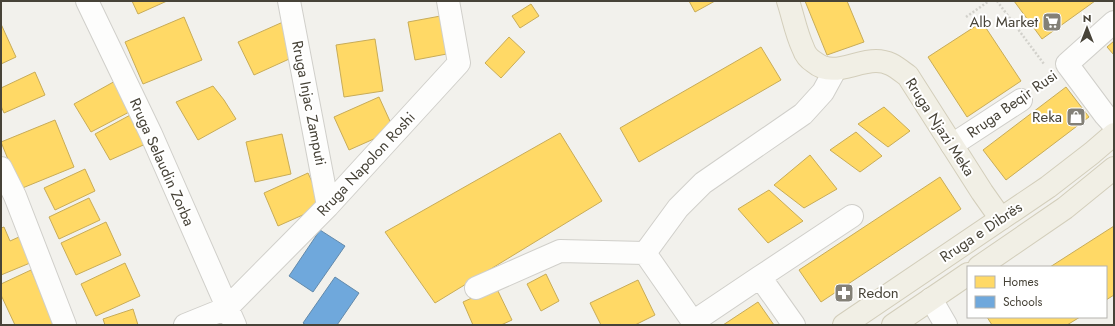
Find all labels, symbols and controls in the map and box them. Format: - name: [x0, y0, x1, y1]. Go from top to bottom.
- north arrow: [1067, 8, 1107, 48]
- text: N: [1083, 10, 1091, 26]
- place label: Alb Market: [969, 11, 1038, 33]
- supermarket icon: Alb Market: [1041, 11, 1063, 33]
- street label: Rruga Injac Zamputi: [286, 39, 332, 167]
- street label: Rruga Beqir Rusi: [962, 65, 1062, 143]
- street label: Rruga Njazi Meka: [900, 74, 980, 180]
- street label: Rruga Selaudin Zorba: [124, 95, 200, 229]
- place label: Reka: [1032, 106, 1062, 128]
- shop icon: Reka: [1065, 106, 1087, 128]
- street label: Rruga Napolon Roshi: [312, 107, 420, 221]
- street label: Rruga e Dibrës: [935, 196, 1027, 268]
- legend: [967, 266, 1107, 318]
- text: Homes: [1003, 273, 1039, 291]
- pharmacy icon: Redon: [833, 282, 855, 304]
- place label: Redon: [858, 282, 899, 304]
- text: Schools: [1003, 293, 1042, 311]

